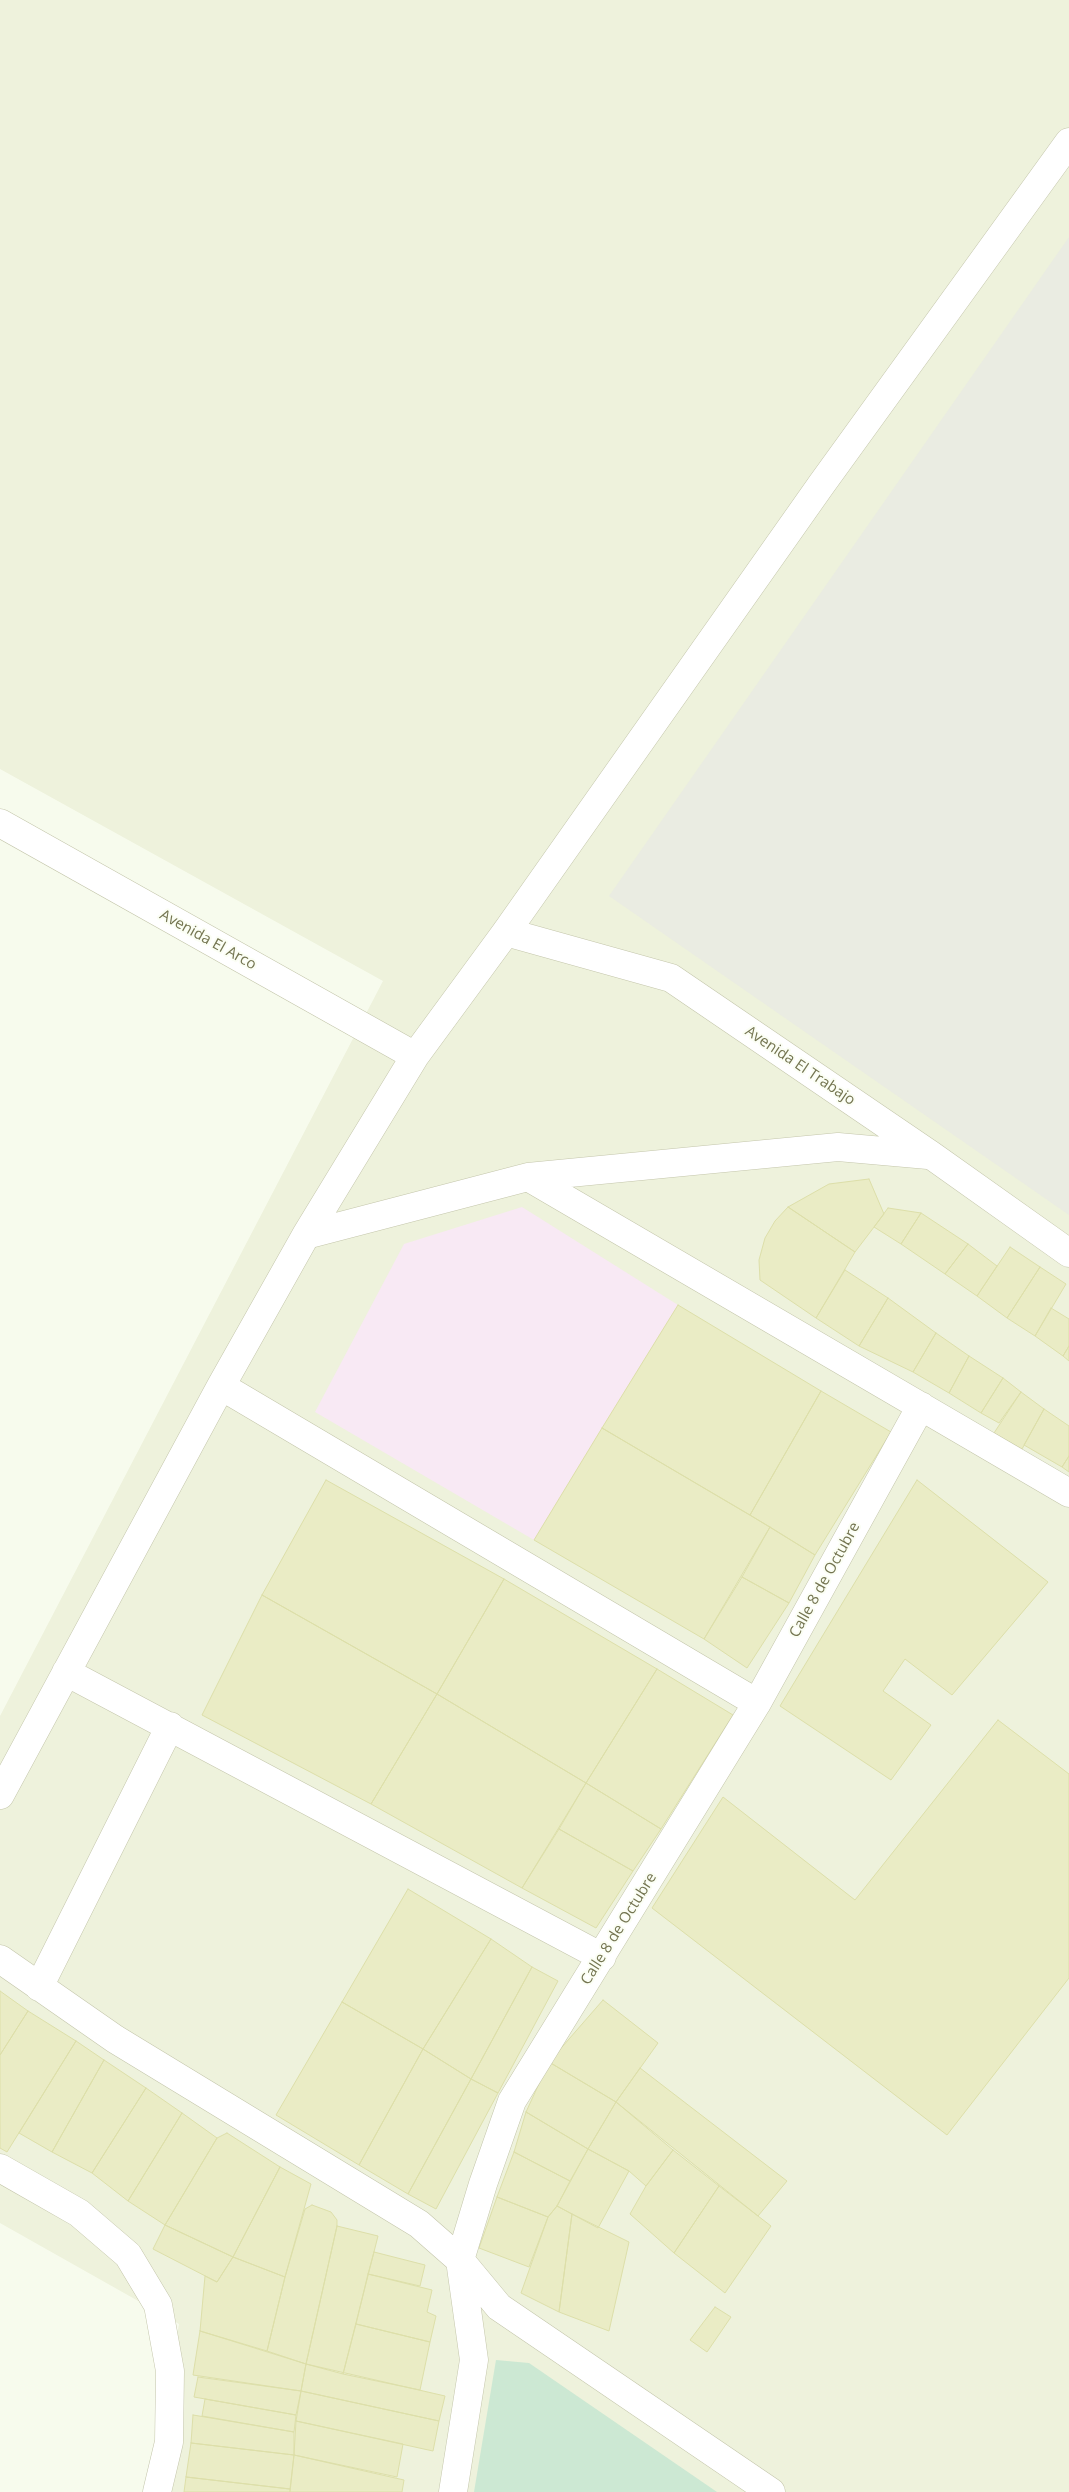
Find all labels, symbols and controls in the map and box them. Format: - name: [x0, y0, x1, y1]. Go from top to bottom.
- street label: Avenida El Arco: [157, 906, 259, 974]
- street label: Avenida El Trabajo: [742, 1023, 858, 1109]
- street label: Calle 8 de Octubre: [786, 1519, 864, 1641]
- street label: Calle 8 de Octubre: [577, 1870, 661, 1988]

